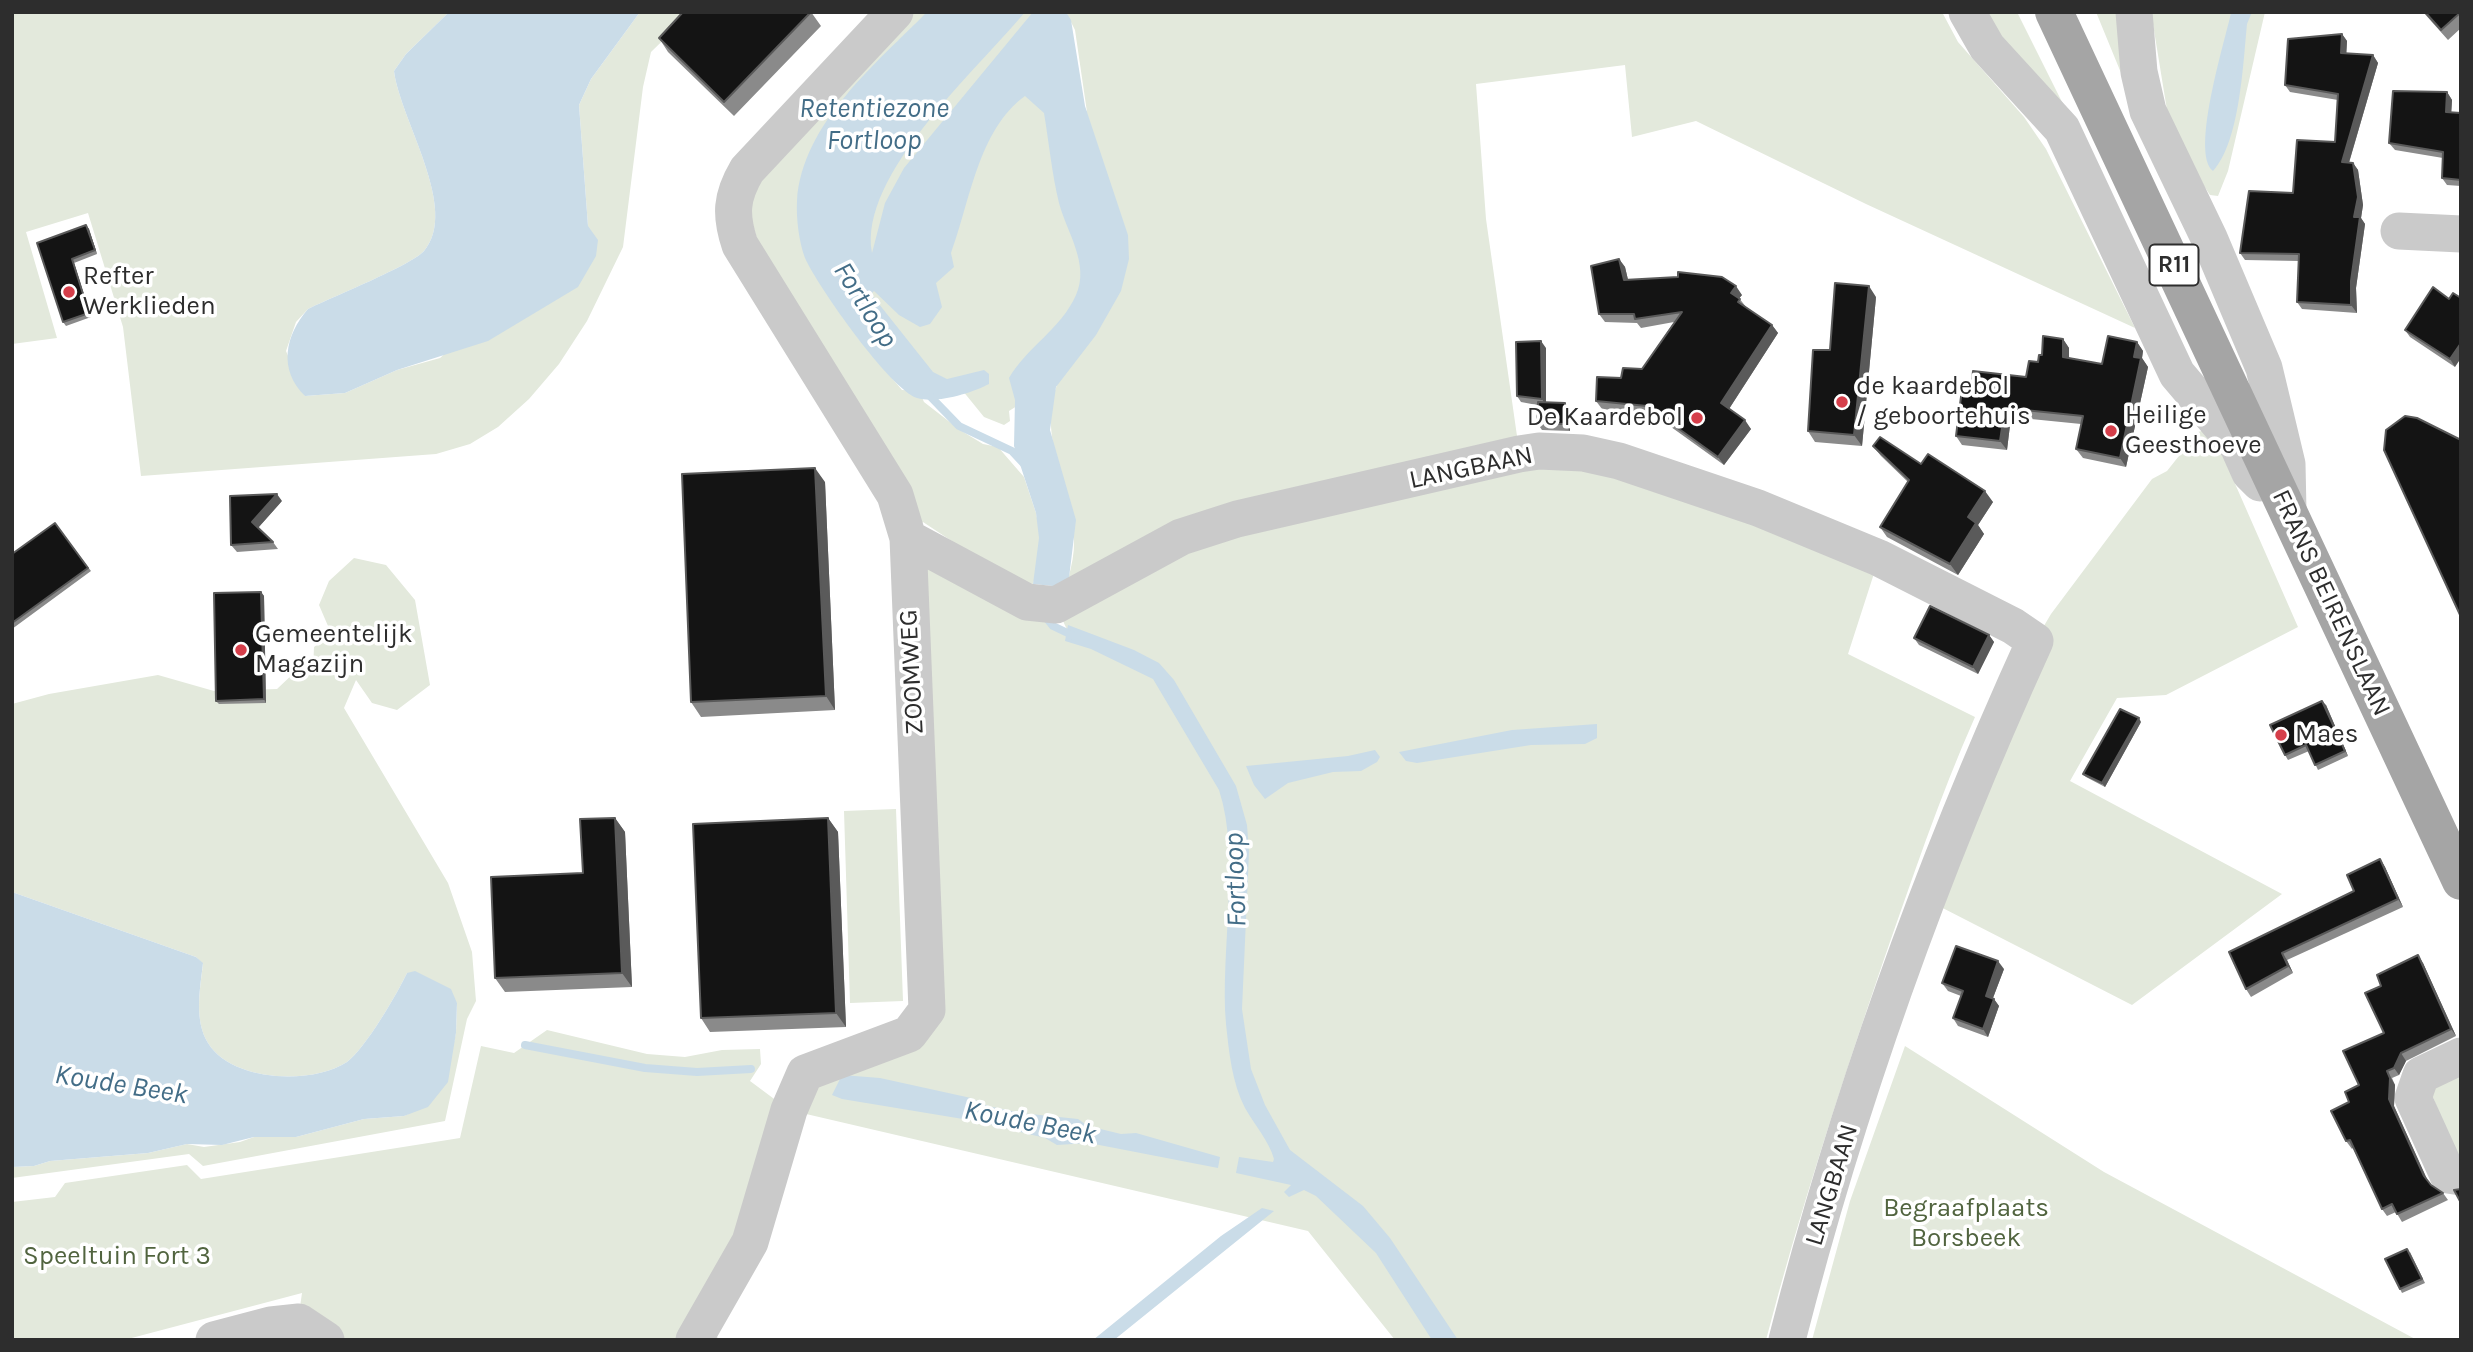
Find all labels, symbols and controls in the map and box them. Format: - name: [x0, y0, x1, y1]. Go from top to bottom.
- water label: Retentiezone Fortloop: [799, 92, 949, 158]
- road number: R11: [2150, 244, 2198, 286]
- water label: Fortloop: [826, 256, 904, 354]
- place label: Refter Werklieden: [83, 261, 216, 322]
- marker: Refter Werklieden: [61, 284, 77, 300]
- place label: de kaardebol / geboortehuis: [1856, 371, 2031, 432]
- marker: de kaardebol / geboortehuis: [1834, 394, 1850, 410]
- place label: Heilige Geesthoeve: [2125, 400, 2262, 462]
- place label: De Kaardebol: [1527, 402, 1683, 434]
- marker: De Kaardebol: [1689, 410, 1705, 426]
- marker: Heilige Geesthoeve: [2103, 423, 2119, 439]
- street label: LANGBAAN: [1406, 440, 1536, 496]
- street label: FRANS BEIRENSLAAN: [2265, 485, 2397, 721]
- street label: ZOOMWEG: [893, 608, 931, 736]
- place label: Gemeentelijk Magazijn: [255, 619, 413, 680]
- marker: Gemeentelijk Magazijn: [233, 642, 249, 658]
- place label: Maes: [2295, 719, 2358, 751]
- marker: Maes: [2273, 727, 2289, 743]
- water label: Fortloop: [1218, 832, 1254, 928]
- water label: Koude Beek: [52, 1058, 190, 1112]
- water label: Koude Beek: [961, 1094, 1099, 1152]
- street label: LANGBAAN: [1799, 1120, 1865, 1250]
- park label: Begraafplaats Borsbeek: [1883, 1193, 2049, 1254]
- park label: Speeltuin Fort 3: [23, 1241, 211, 1273]

